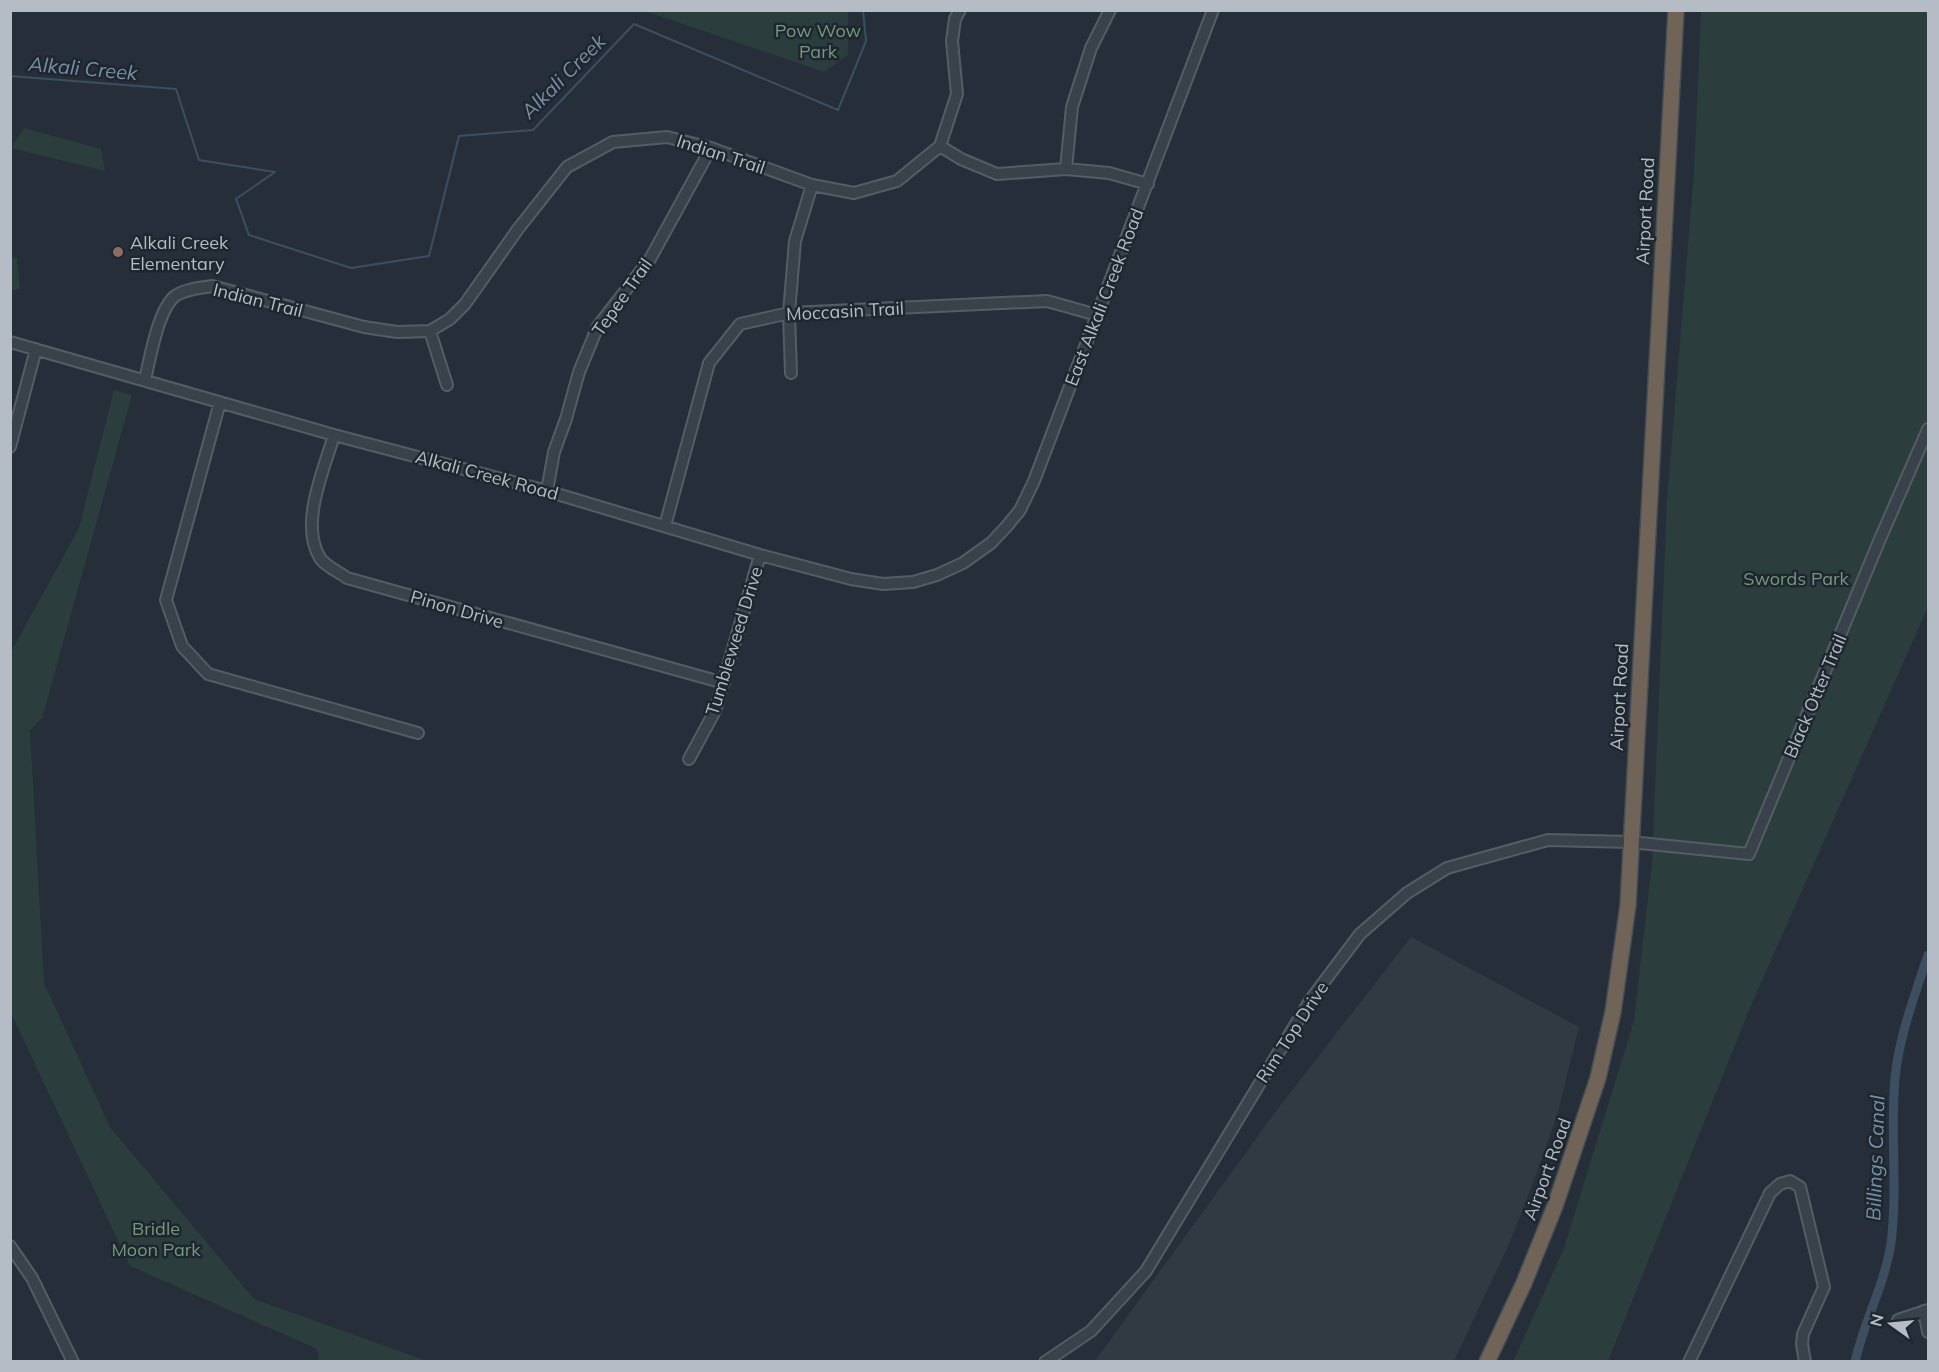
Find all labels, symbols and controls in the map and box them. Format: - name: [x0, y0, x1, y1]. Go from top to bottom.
- park label: Pow Wow Park: [775, 19, 862, 63]
- water label: Alkali Creek: [515, 28, 611, 124]
- water label: Alkali Creek: [26, 51, 139, 85]
- street label: Indian Trail: [674, 129, 768, 179]
- street label: Airport Road: [1631, 157, 1659, 265]
- street label: East Alkali Creek Road: [1060, 205, 1148, 389]
- place label: Alkali Creek Elementary: [130, 231, 229, 275]
- marker: Alkali Creek Elementary: [111, 245, 125, 259]
- street label: Tepee Trail: [587, 254, 657, 340]
- street label: Indian Trail: [211, 278, 305, 322]
- street label: Moccasin Trail: [786, 296, 904, 326]
- street label: Alkali Creek Road: [413, 445, 561, 505]
- street label: Tumbleweed Drive: [700, 564, 768, 718]
- park label: Swords Park: [1743, 567, 1850, 590]
- street label: Pinon Drive: [408, 585, 506, 633]
- street label: Black Otter Trail: [1778, 630, 1852, 762]
- street label: Airport Road: [1605, 643, 1633, 751]
- street label: Rim Top Drive: [1251, 977, 1333, 1087]
- water label: Billings Canal: [1860, 1095, 1890, 1221]
- street label: Airport Road: [1518, 1115, 1576, 1223]
- park label: Bridle Moon Park: [111, 1217, 201, 1261]
- north arrow: [1861, 1294, 1921, 1354]
- text: N: [1865, 1312, 1888, 1329]

